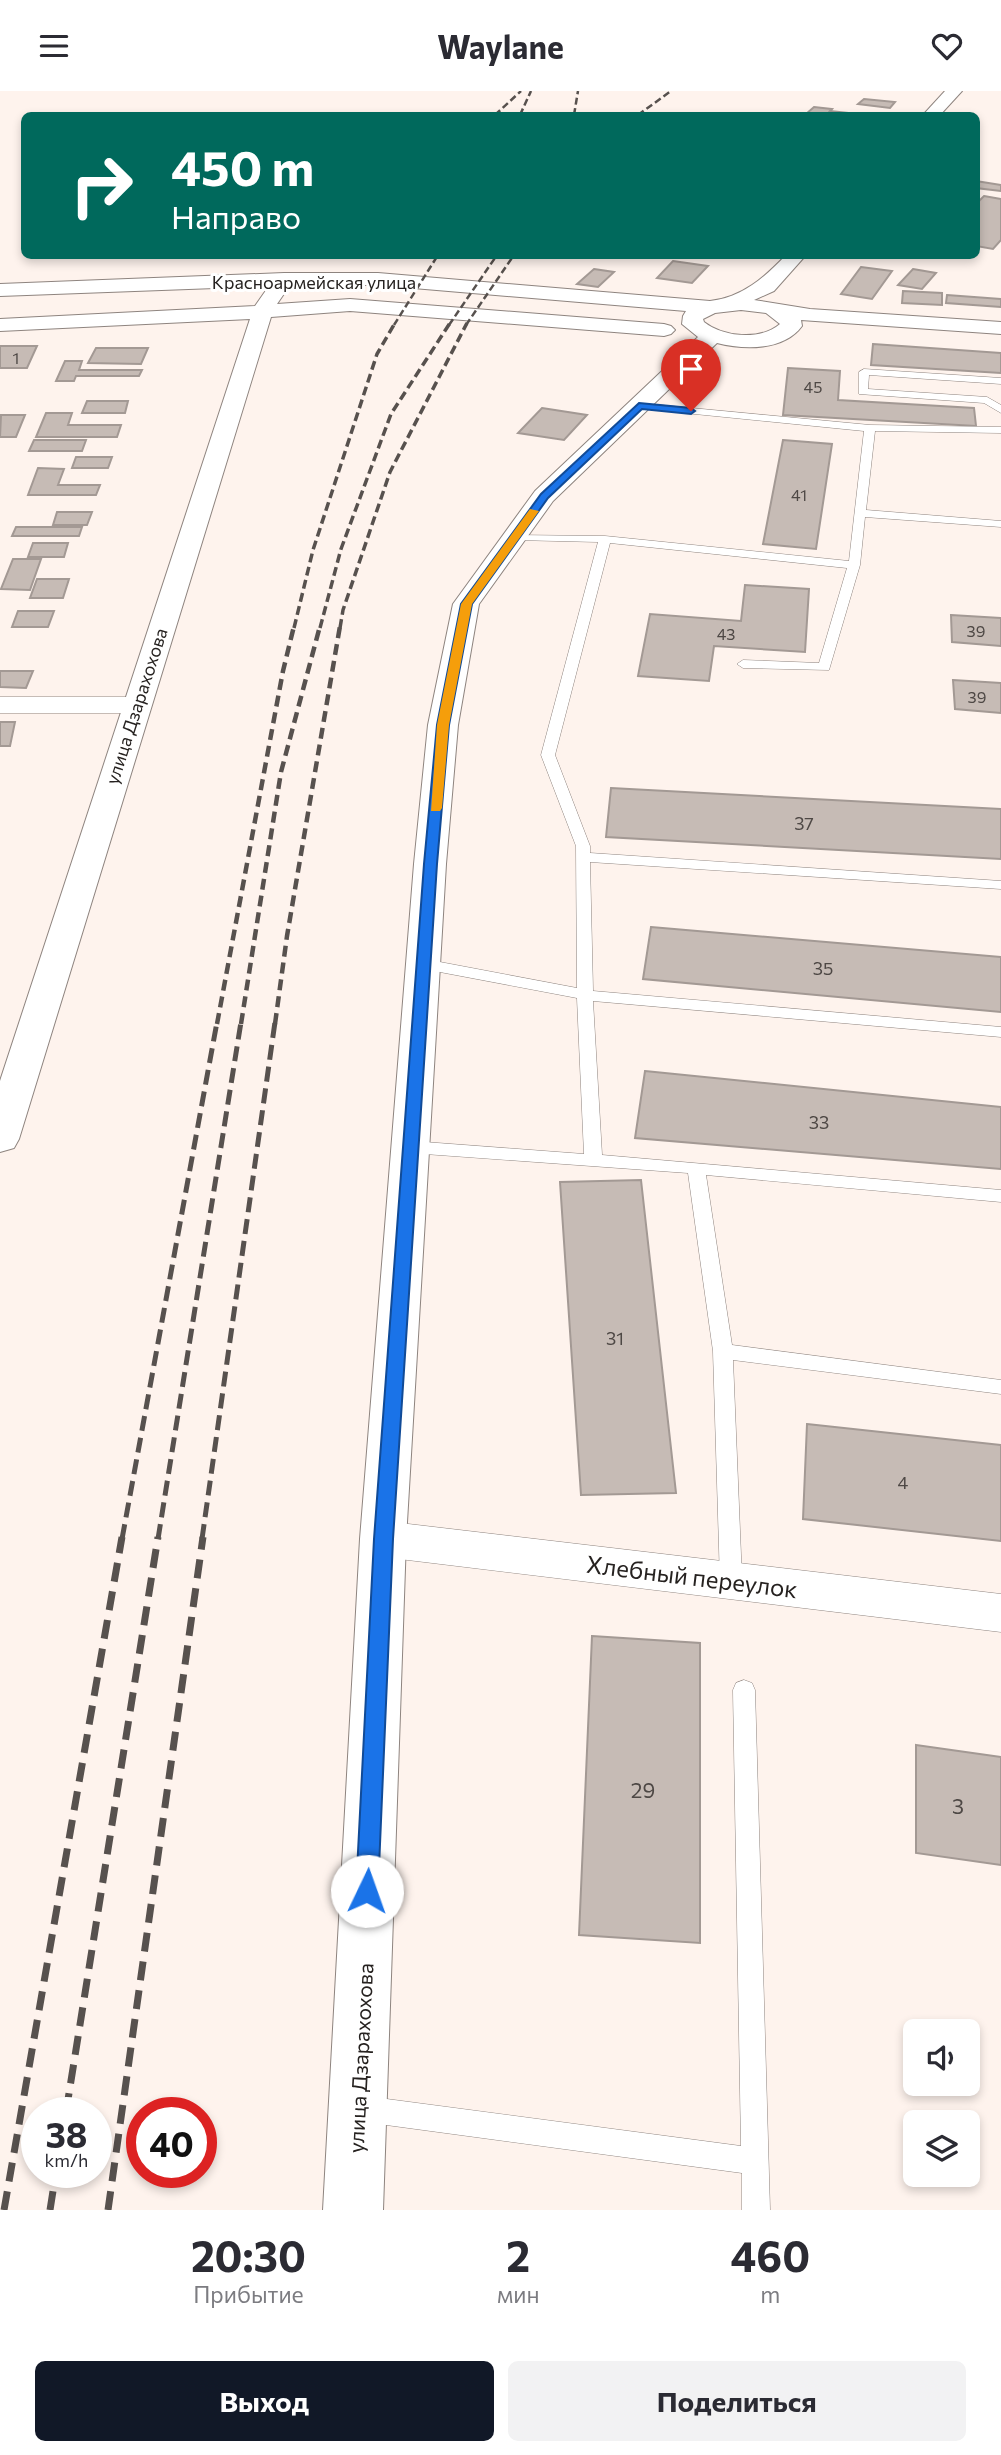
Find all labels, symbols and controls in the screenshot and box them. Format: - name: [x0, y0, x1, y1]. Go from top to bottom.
- text: Waylane: [437, 26, 564, 66]
- icon: menu: [35, 27, 73, 65]
- icon: heart: [928, 27, 966, 65]
- text: 450 m: [171, 136, 314, 196]
- icon: right: [56, 140, 147, 231]
- text: Направо: [171, 196, 301, 236]
- street label: Красноармейская улица: [212, 271, 416, 293]
- pin: [661, 339, 721, 411]
- house number: 1: [13, 348, 19, 367]
- icon: arrive: [672, 350, 710, 388]
- house number: 45: [804, 377, 822, 396]
- house number: 41: [791, 485, 807, 504]
- house number: 39: [967, 621, 985, 640]
- house number: 43: [717, 624, 735, 643]
- street label: улица Дзарахохова: [100, 625, 172, 787]
- house number: 39: [968, 687, 986, 706]
- house number: 37: [794, 812, 814, 834]
- house number: 35: [813, 957, 833, 979]
- house number: 33: [809, 1111, 829, 1133]
- house number: 31: [606, 1327, 624, 1349]
- house number: 4: [898, 1471, 909, 1493]
- street label: Хлебный переулок: [585, 1549, 799, 1603]
- house number: 29: [631, 1777, 655, 1802]
- house number: 3: [952, 1793, 964, 1818]
- position arrow: [330, 1854, 404, 1928]
- street label: улица Дзарахохова: [343, 1962, 377, 2154]
- map controls: [903, 2019, 980, 2187]
- button: sound: [903, 2019, 980, 2096]
- speed limit sign: 40: [126, 2097, 217, 2188]
- button: layers: [903, 2110, 980, 2187]
- text: 38: [45, 2112, 88, 2155]
- text: km/h: [45, 2149, 88, 2171]
- text: 20:30: [191, 2229, 306, 2281]
- text: 2: [506, 2229, 530, 2281]
- text: 460: [730, 2229, 810, 2281]
- text: Прибытие: [193, 2280, 304, 2308]
- text: мин: [497, 2280, 540, 2308]
- text: m: [760, 2280, 780, 2308]
- button: Выход: [35, 2361, 494, 2441]
- button: Поделиться: [508, 2361, 966, 2441]

